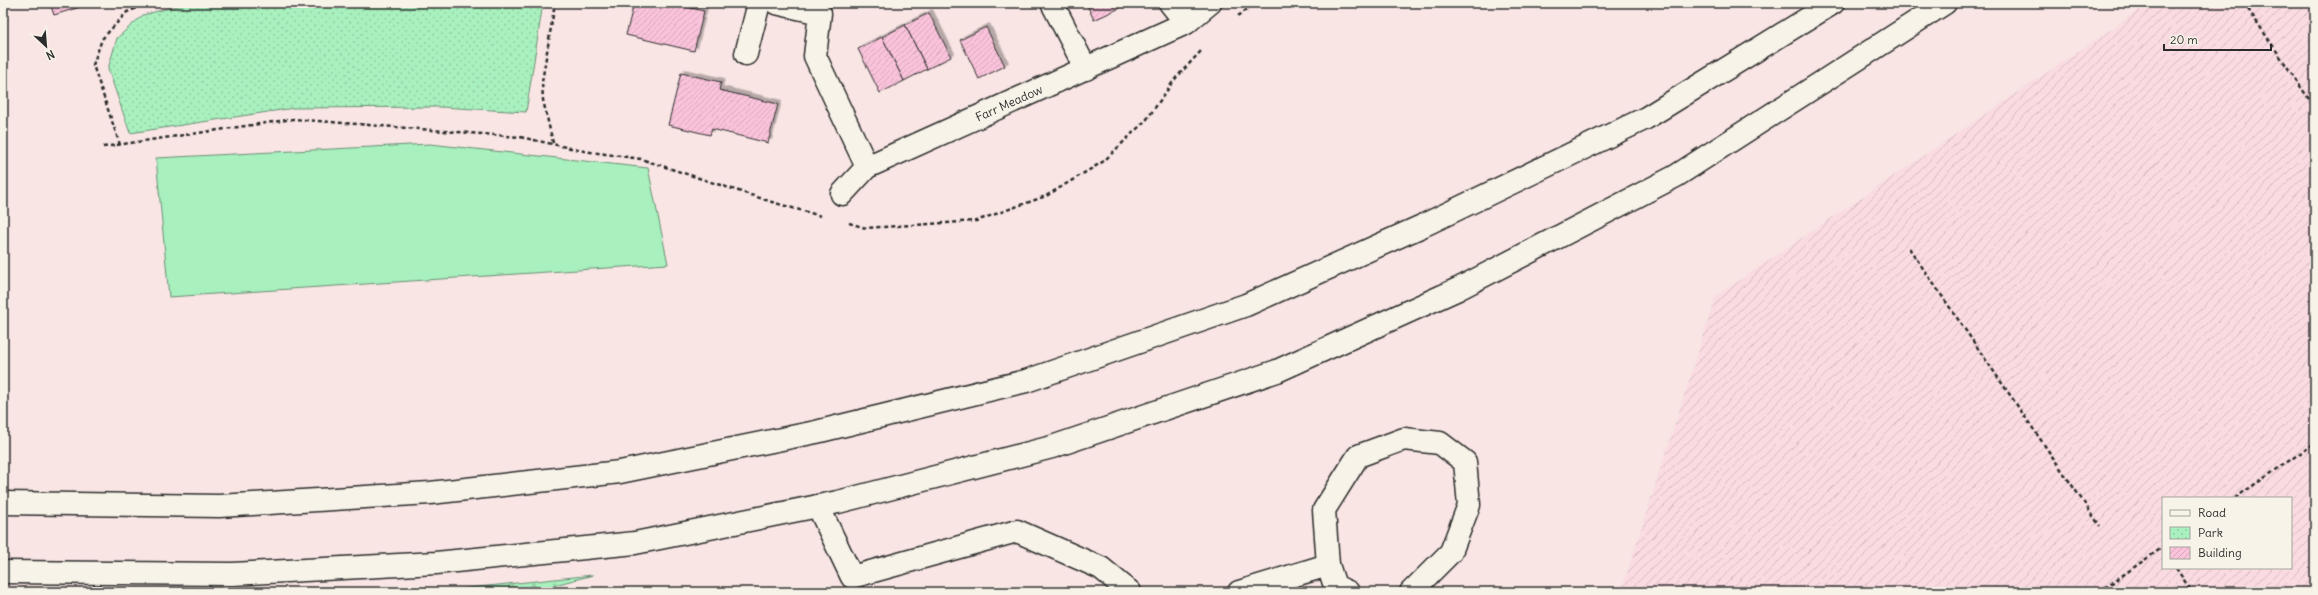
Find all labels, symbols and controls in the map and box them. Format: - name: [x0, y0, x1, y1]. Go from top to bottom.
- north arrow: [26, 26, 66, 66]
- scale bar: [2164, 26, 2271, 52]
- text: 20 m: [2170, 32, 2198, 47]
- text: N: [44, 47, 57, 63]
- street label: Farr Meadow: [973, 81, 1045, 124]
- legend: [2162, 497, 2292, 569]
- text: Road: [2198, 505, 2226, 520]
- text: Park: [2198, 525, 2223, 540]
- text: Building: [2198, 545, 2242, 560]

